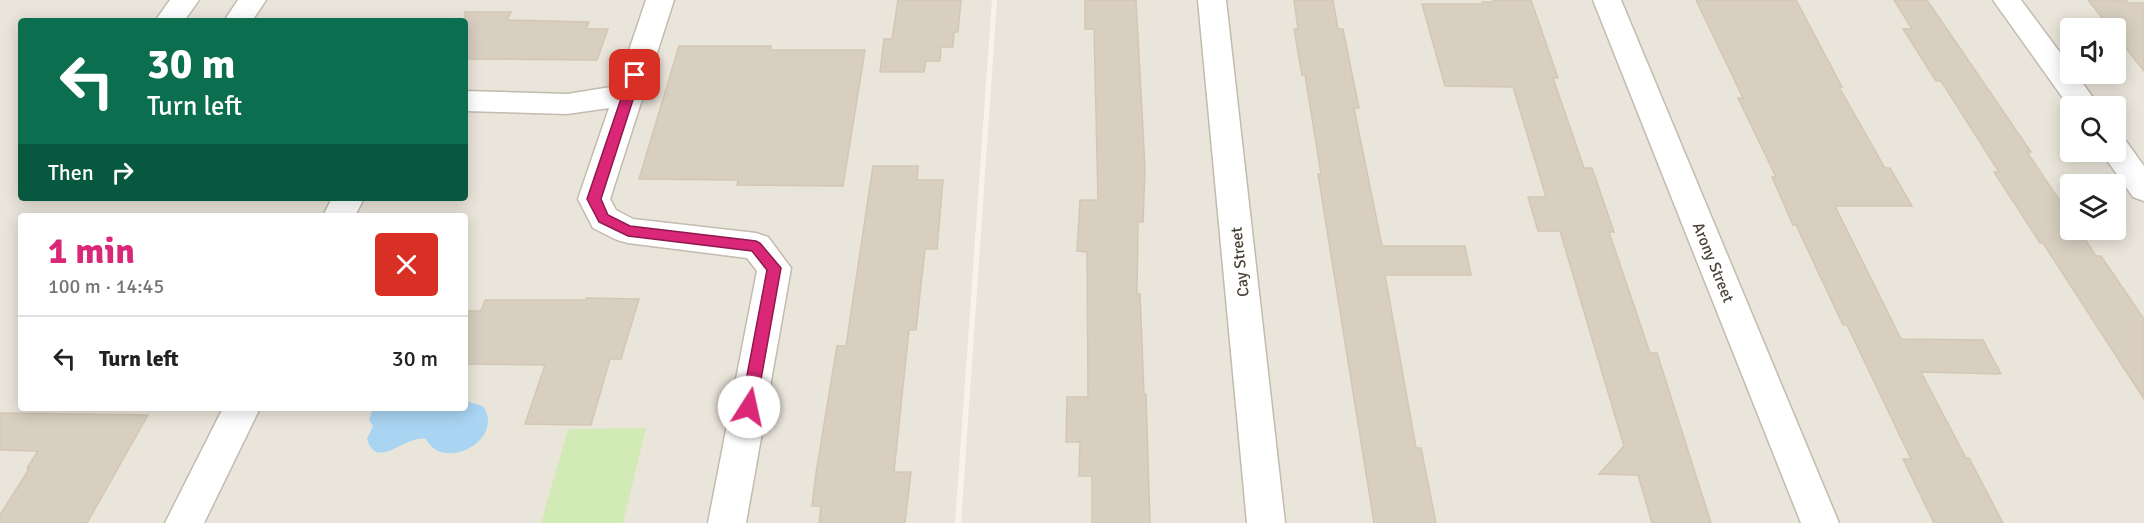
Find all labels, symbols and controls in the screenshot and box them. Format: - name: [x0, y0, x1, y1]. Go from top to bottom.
- map controls: [2060, 18, 2126, 240]
- button: sound: [2060, 18, 2126, 84]
- text: 30 m: [147, 39, 236, 90]
- icon: left: [48, 42, 126, 120]
- pin: [609, 49, 660, 100]
- icon: arrive: [618, 58, 651, 91]
- text: Turn left: [147, 90, 242, 123]
- button: search: [2060, 96, 2126, 162]
- icon: right: [106, 156, 139, 189]
- text: Then: [48, 159, 94, 186]
- button: layers: [2060, 174, 2126, 240]
- street label: Arony Street: [1688, 219, 1738, 306]
- street label: Cay Street: [1226, 226, 1254, 298]
- text: 1 min: [48, 229, 135, 274]
- button: close: [375, 233, 438, 296]
- text: 100 m · 14:45: [48, 274, 164, 299]
- icon: left: [48, 342, 81, 375]
- text: Turn left: [99, 345, 179, 372]
- text: 30 m: [392, 345, 438, 372]
- position arrow: [717, 375, 781, 439]

